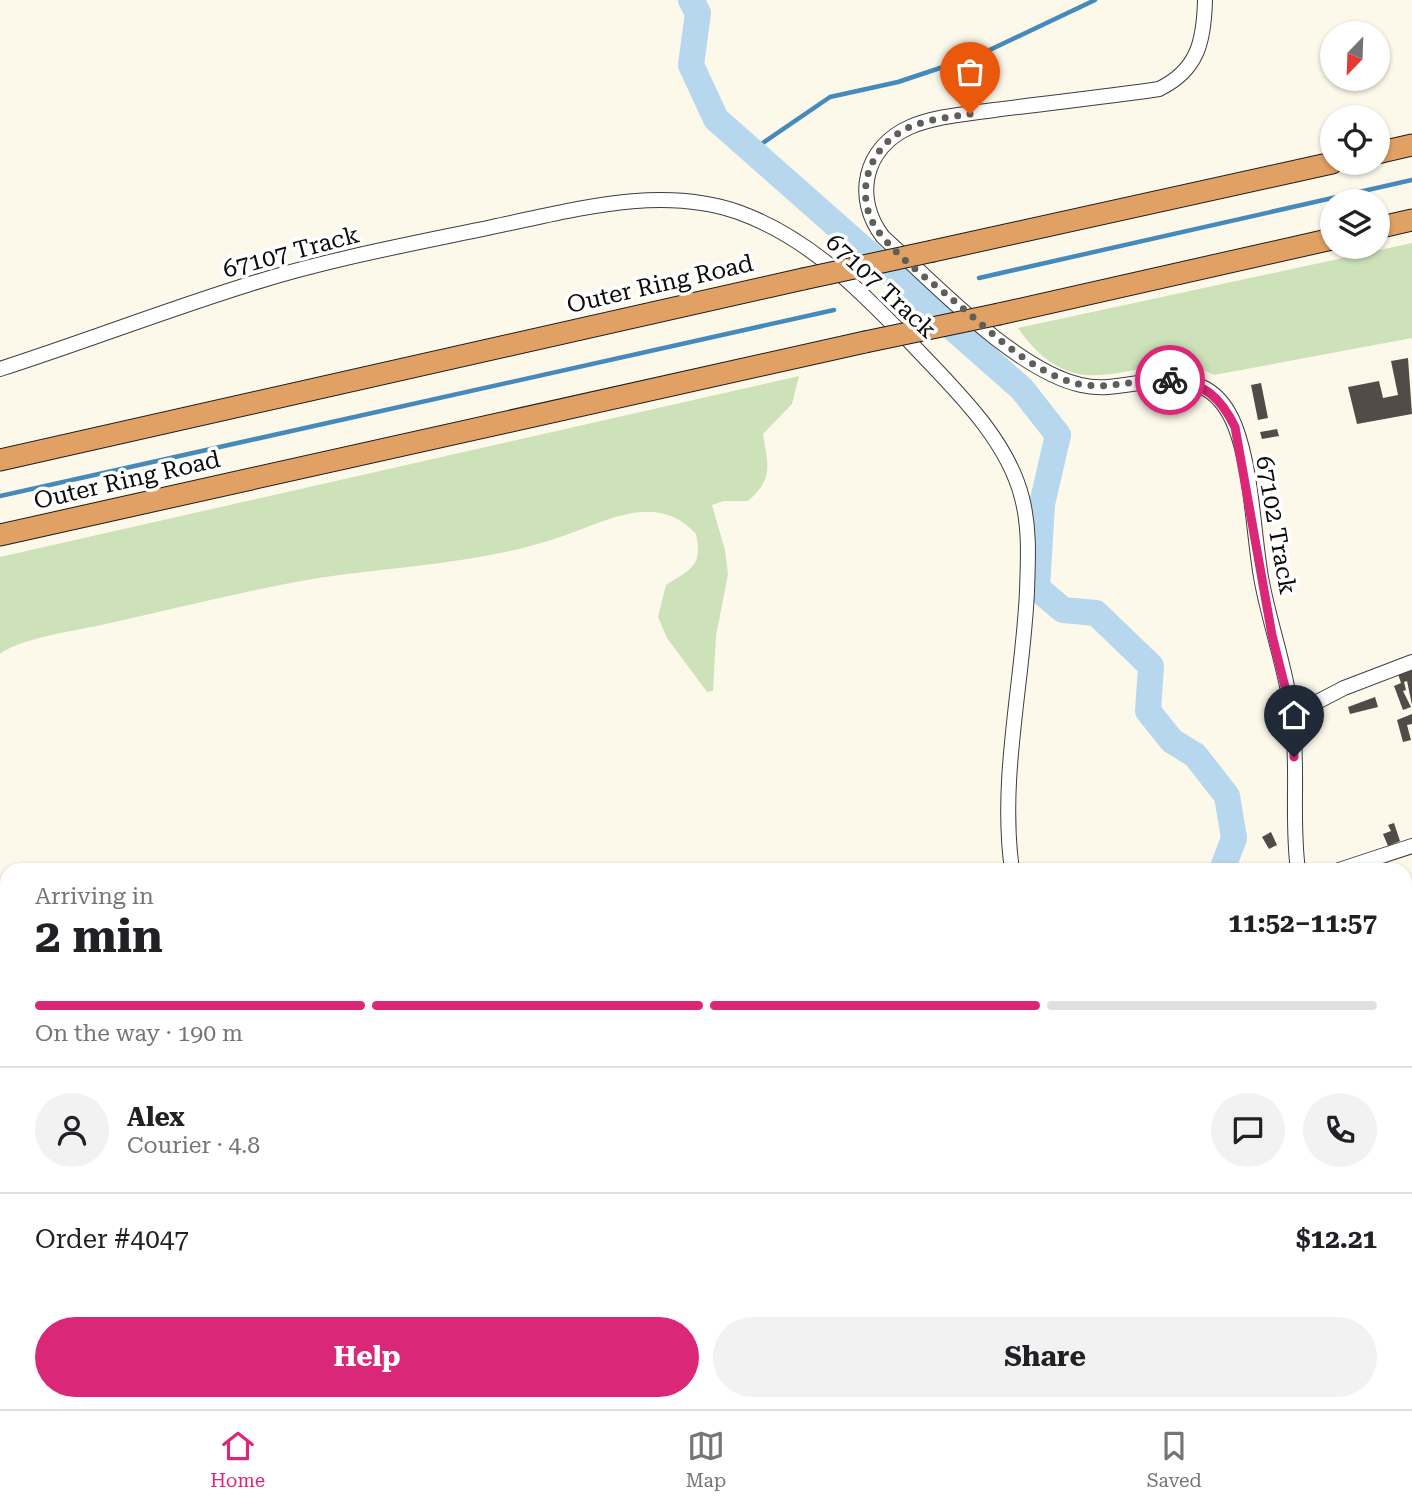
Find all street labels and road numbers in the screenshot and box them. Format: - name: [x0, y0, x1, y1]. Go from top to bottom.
- street label: 67107 Track: [220, 220, 362, 284]
- street label: 67107 Track: [820, 228, 942, 344]
- street label: Outer Ring Road: [564, 249, 756, 319]
- street label: Outer Ring Road: [31, 445, 223, 515]
- street label: 67102 Track: [1250, 454, 1302, 596]

